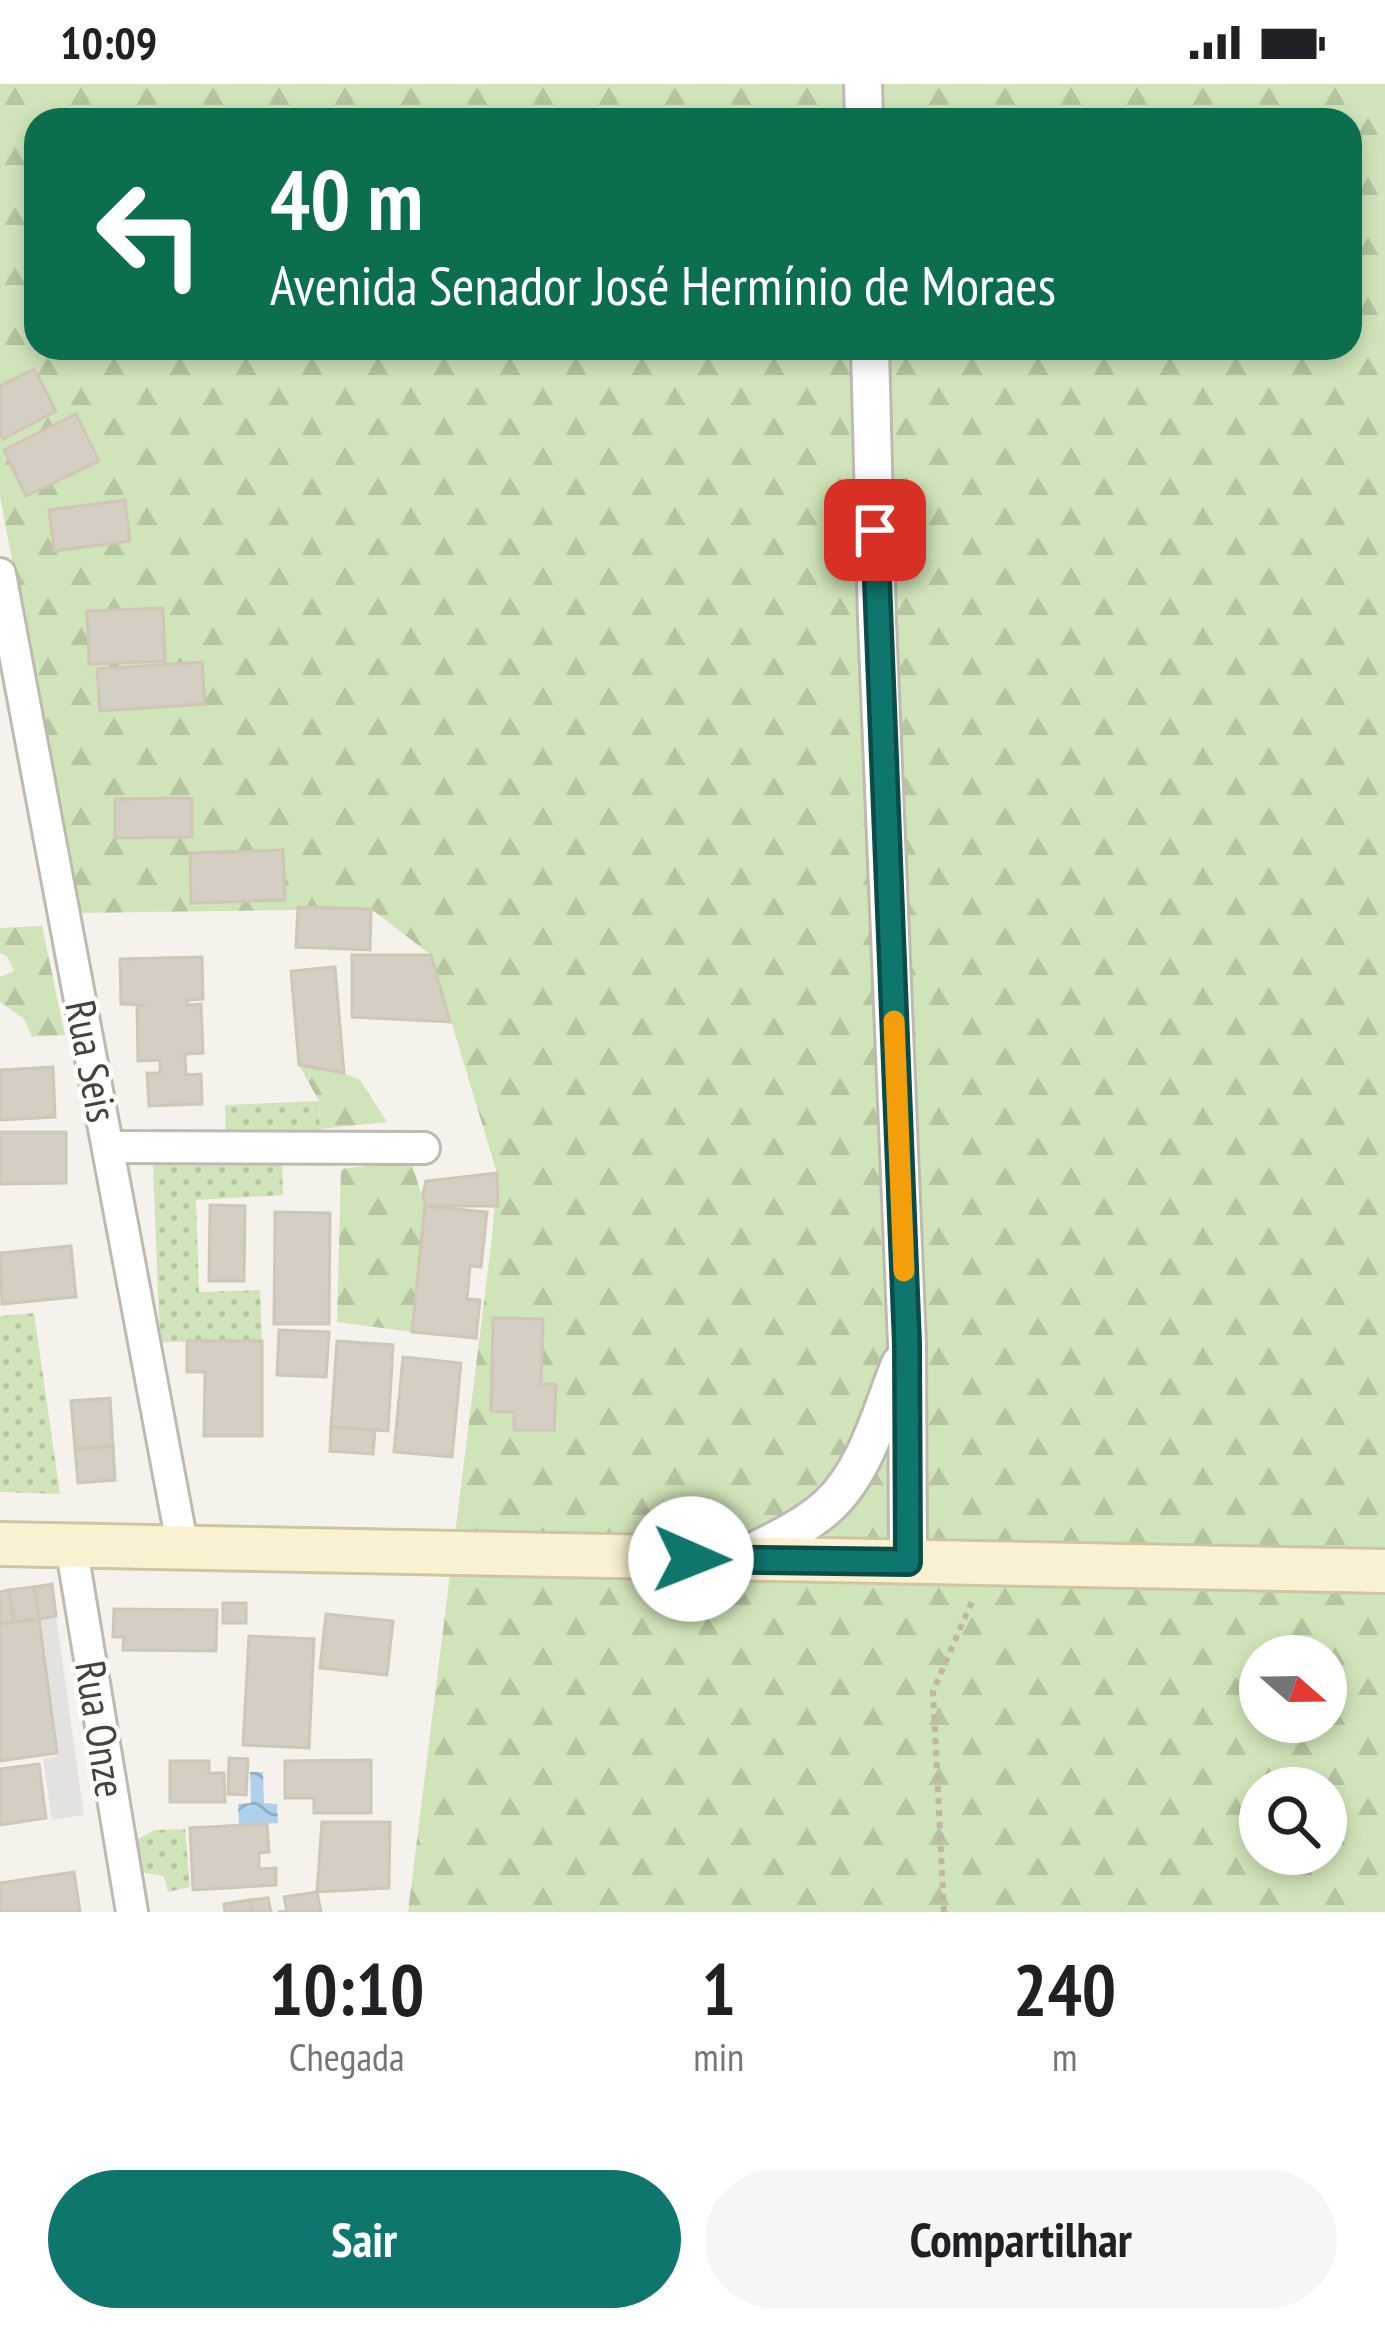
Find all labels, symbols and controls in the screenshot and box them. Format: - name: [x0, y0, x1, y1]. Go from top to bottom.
- text: 10:09: [60, 13, 157, 71]
- text: 40 m: [270, 144, 423, 253]
- icon: left: [72, 156, 228, 312]
- text: Avenida Senador José Hermínio de Moraes: [270, 250, 1056, 320]
- pin: [824, 479, 926, 581]
- icon: arrive: [842, 497, 908, 563]
- street label: Rua Seis: [53, 996, 131, 1126]
- position arrow: [628, 1496, 754, 1622]
- north arrow: [1239, 1635, 1347, 1743]
- map controls: [1239, 1635, 1347, 1875]
- street label: Rua Onze: [63, 1657, 139, 1801]
- button: search: [1239, 1767, 1347, 1875]
- text: 10:10: [269, 1942, 425, 2035]
- text: 1: [702, 1942, 736, 2035]
- text: 240: [1013, 1942, 1116, 2035]
- text: Chegada: [289, 2031, 405, 2082]
- text: min: [693, 2031, 744, 2082]
- text: m: [1052, 2031, 1077, 2082]
- button: Sair: [48, 2170, 681, 2308]
- button: Compartilhar: [705, 2170, 1337, 2308]

